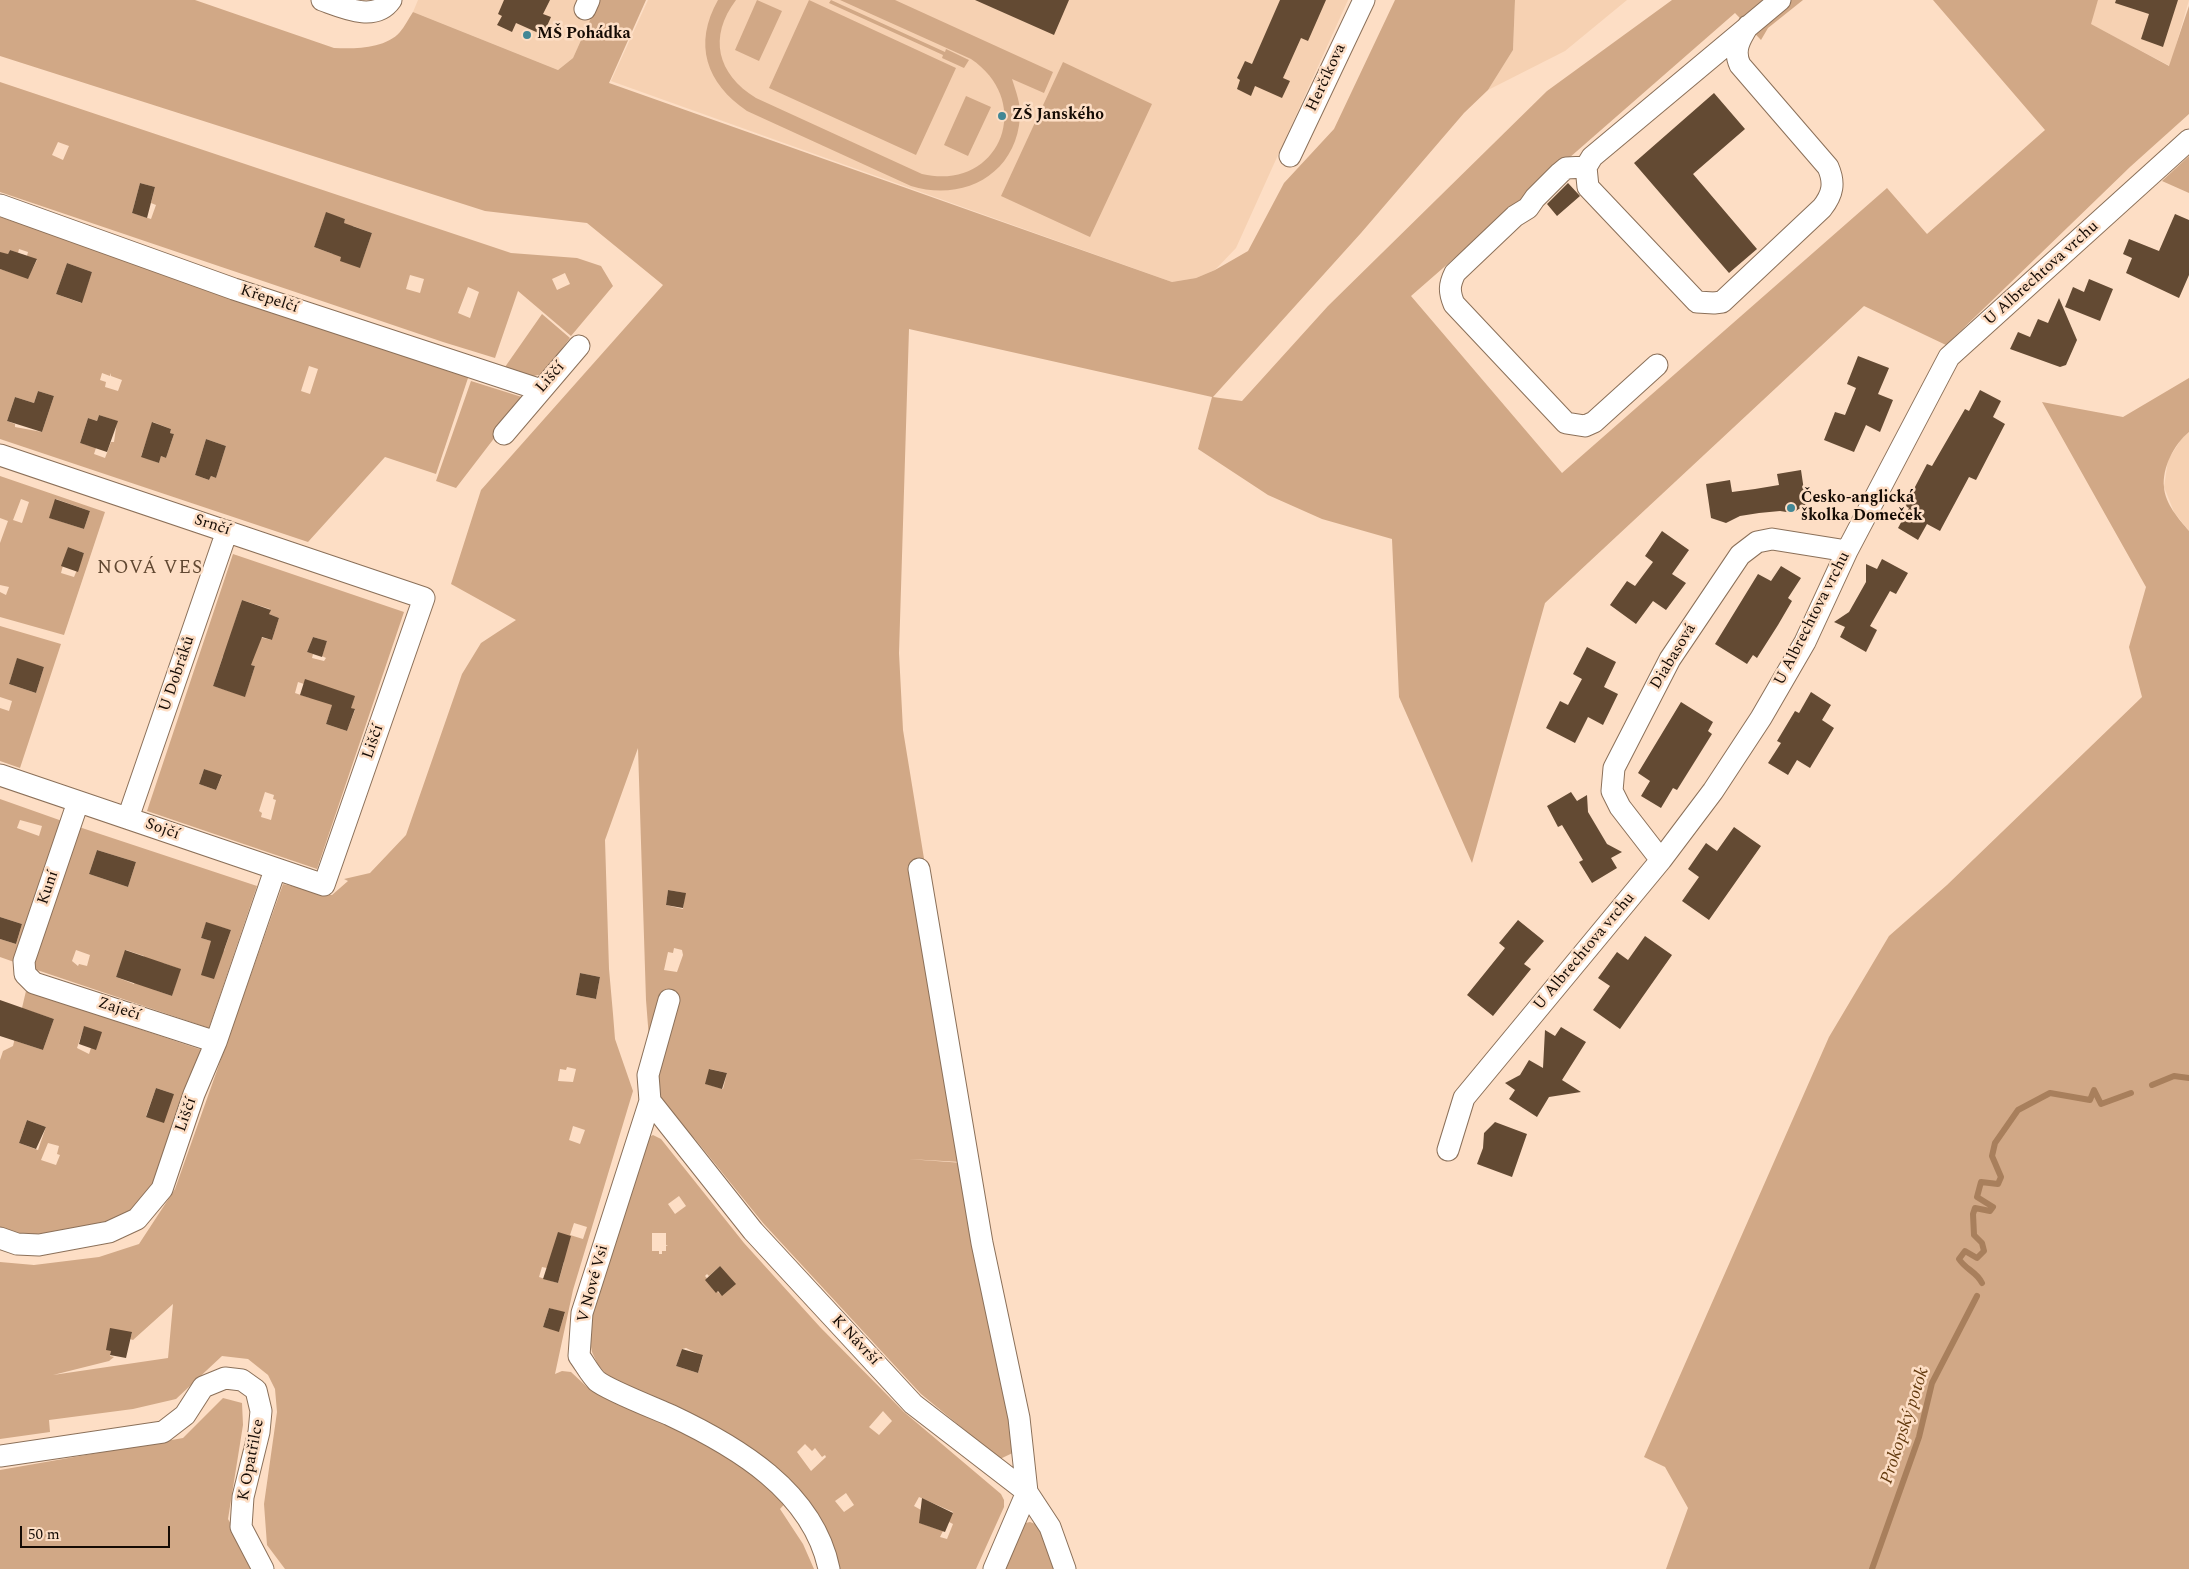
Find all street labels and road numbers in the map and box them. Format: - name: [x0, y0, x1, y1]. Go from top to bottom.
- street label: Herčíkova: [1303, 41, 1351, 115]
- street label: U Albrechtova vrchu: [1981, 218, 2103, 330]
- street label: Křepelčí: [238, 282, 300, 318]
- street label: Liščí: [532, 359, 570, 397]
- street label: Srnčí: [192, 511, 232, 541]
- street label: U Albrechtova vrchu: [1771, 549, 1855, 689]
- street label: Diabasová: [1647, 621, 1701, 693]
- street label: U Dobráků: [156, 634, 200, 714]
- street label: Liščí: [359, 722, 389, 762]
- street label: Sojčí: [142, 815, 182, 845]
- street label: Kuní: [34, 869, 64, 907]
- street label: U Albrechtova vrchu: [1530, 889, 1640, 1015]
- street label: Zaječí: [95, 994, 143, 1026]
- street label: Liščí: [172, 1095, 202, 1135]
- street label: V Nové Vsi: [574, 1243, 614, 1325]
- street label: K Návrší: [827, 1312, 883, 1370]
- street label: K Opatřilce: [235, 1418, 269, 1502]

